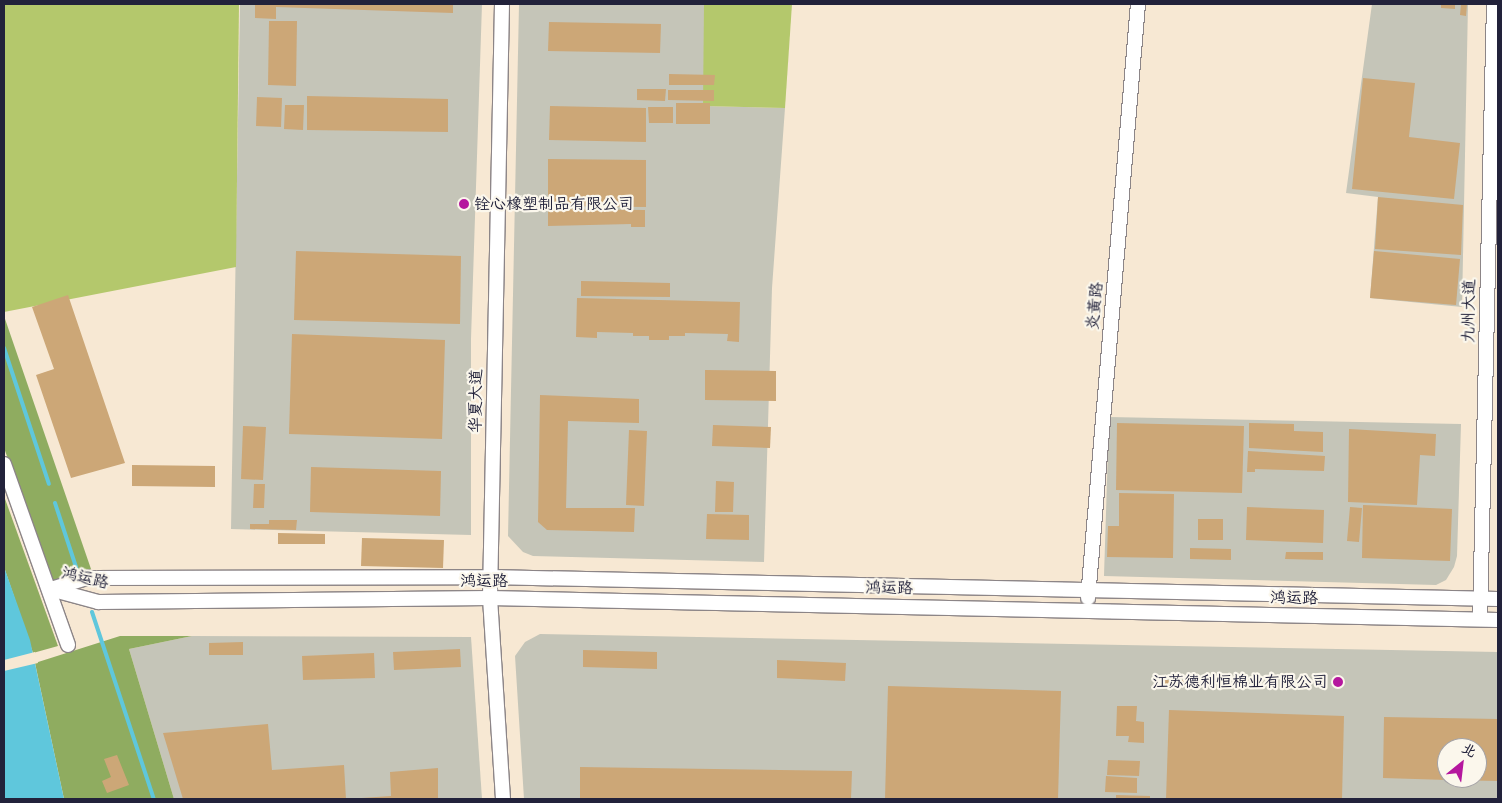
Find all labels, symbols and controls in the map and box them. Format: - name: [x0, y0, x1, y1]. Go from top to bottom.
- place label: 铨心橡塑制品有限公司: [474, 194, 634, 214]
- marker: 铨心橡塑制品有限公司: [458, 198, 470, 210]
- street label: 九州大道: [1459, 279, 1479, 343]
- street label: 炎黄路: [1083, 281, 1107, 331]
- street label: 华夏大道: [466, 369, 486, 433]
- street label: 鸿运路: [59, 563, 111, 593]
- street label: 鸿运路: [460, 571, 508, 591]
- street label: 鸿运路: [865, 578, 913, 598]
- street label: 鸿运路: [1270, 588, 1318, 608]
- place label: 江苏德利恒棉业有限公司: [1152, 672, 1328, 692]
- marker: 江苏德利恒棉业有限公司: [1332, 676, 1344, 688]
- north arrow: [1437, 738, 1487, 788]
- text: 北: [1459, 739, 1479, 761]

